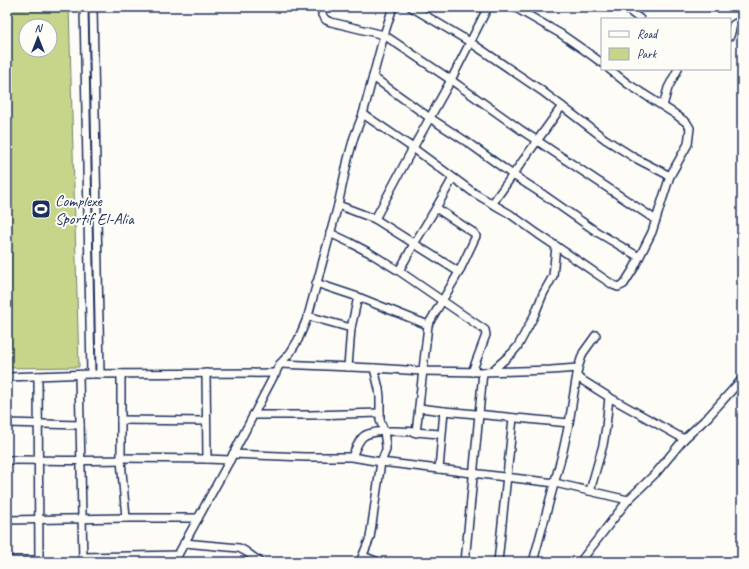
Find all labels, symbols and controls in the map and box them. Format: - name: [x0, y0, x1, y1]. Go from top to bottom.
- north arrow: [18, 18, 58, 58]
- legend: [601, 18, 731, 70]
- text: N: [35, 21, 44, 35]
- text: Road: [637, 26, 659, 42]
- text: Park: [637, 46, 658, 62]
- place label: Complexe Sportif El-Alia: [55, 191, 135, 229]
- sports icon: Complexe Sportif El-Alia: [30, 198, 52, 220]

